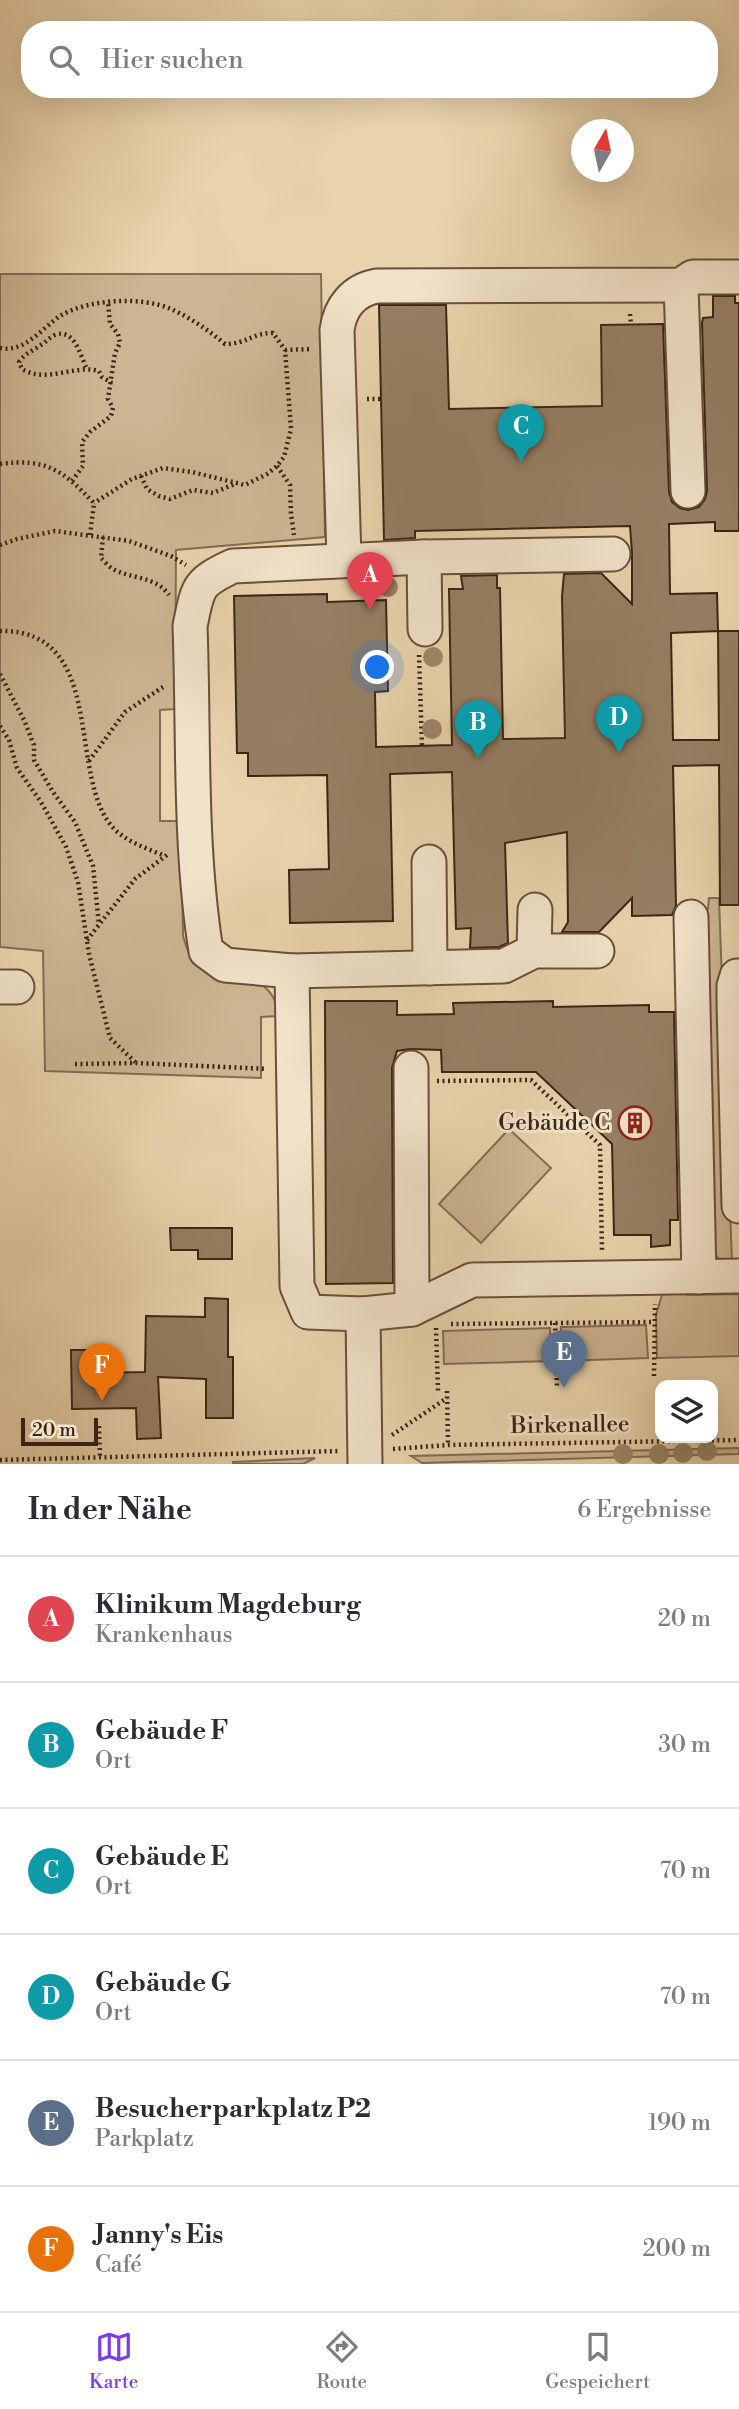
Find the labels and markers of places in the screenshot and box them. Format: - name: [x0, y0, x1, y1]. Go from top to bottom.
- pin: C: [498, 404, 544, 462]
- pin: A: [347, 552, 393, 610]
- pin: D: [596, 695, 642, 753]
- pin: B: [455, 700, 501, 758]
- building icon: Gebäude C: [616, 1104, 654, 1142]
- place label: Gebäude C: [498, 1109, 610, 1137]
- pin: E: [541, 1330, 587, 1388]
- pin: F: [79, 1343, 125, 1401]

